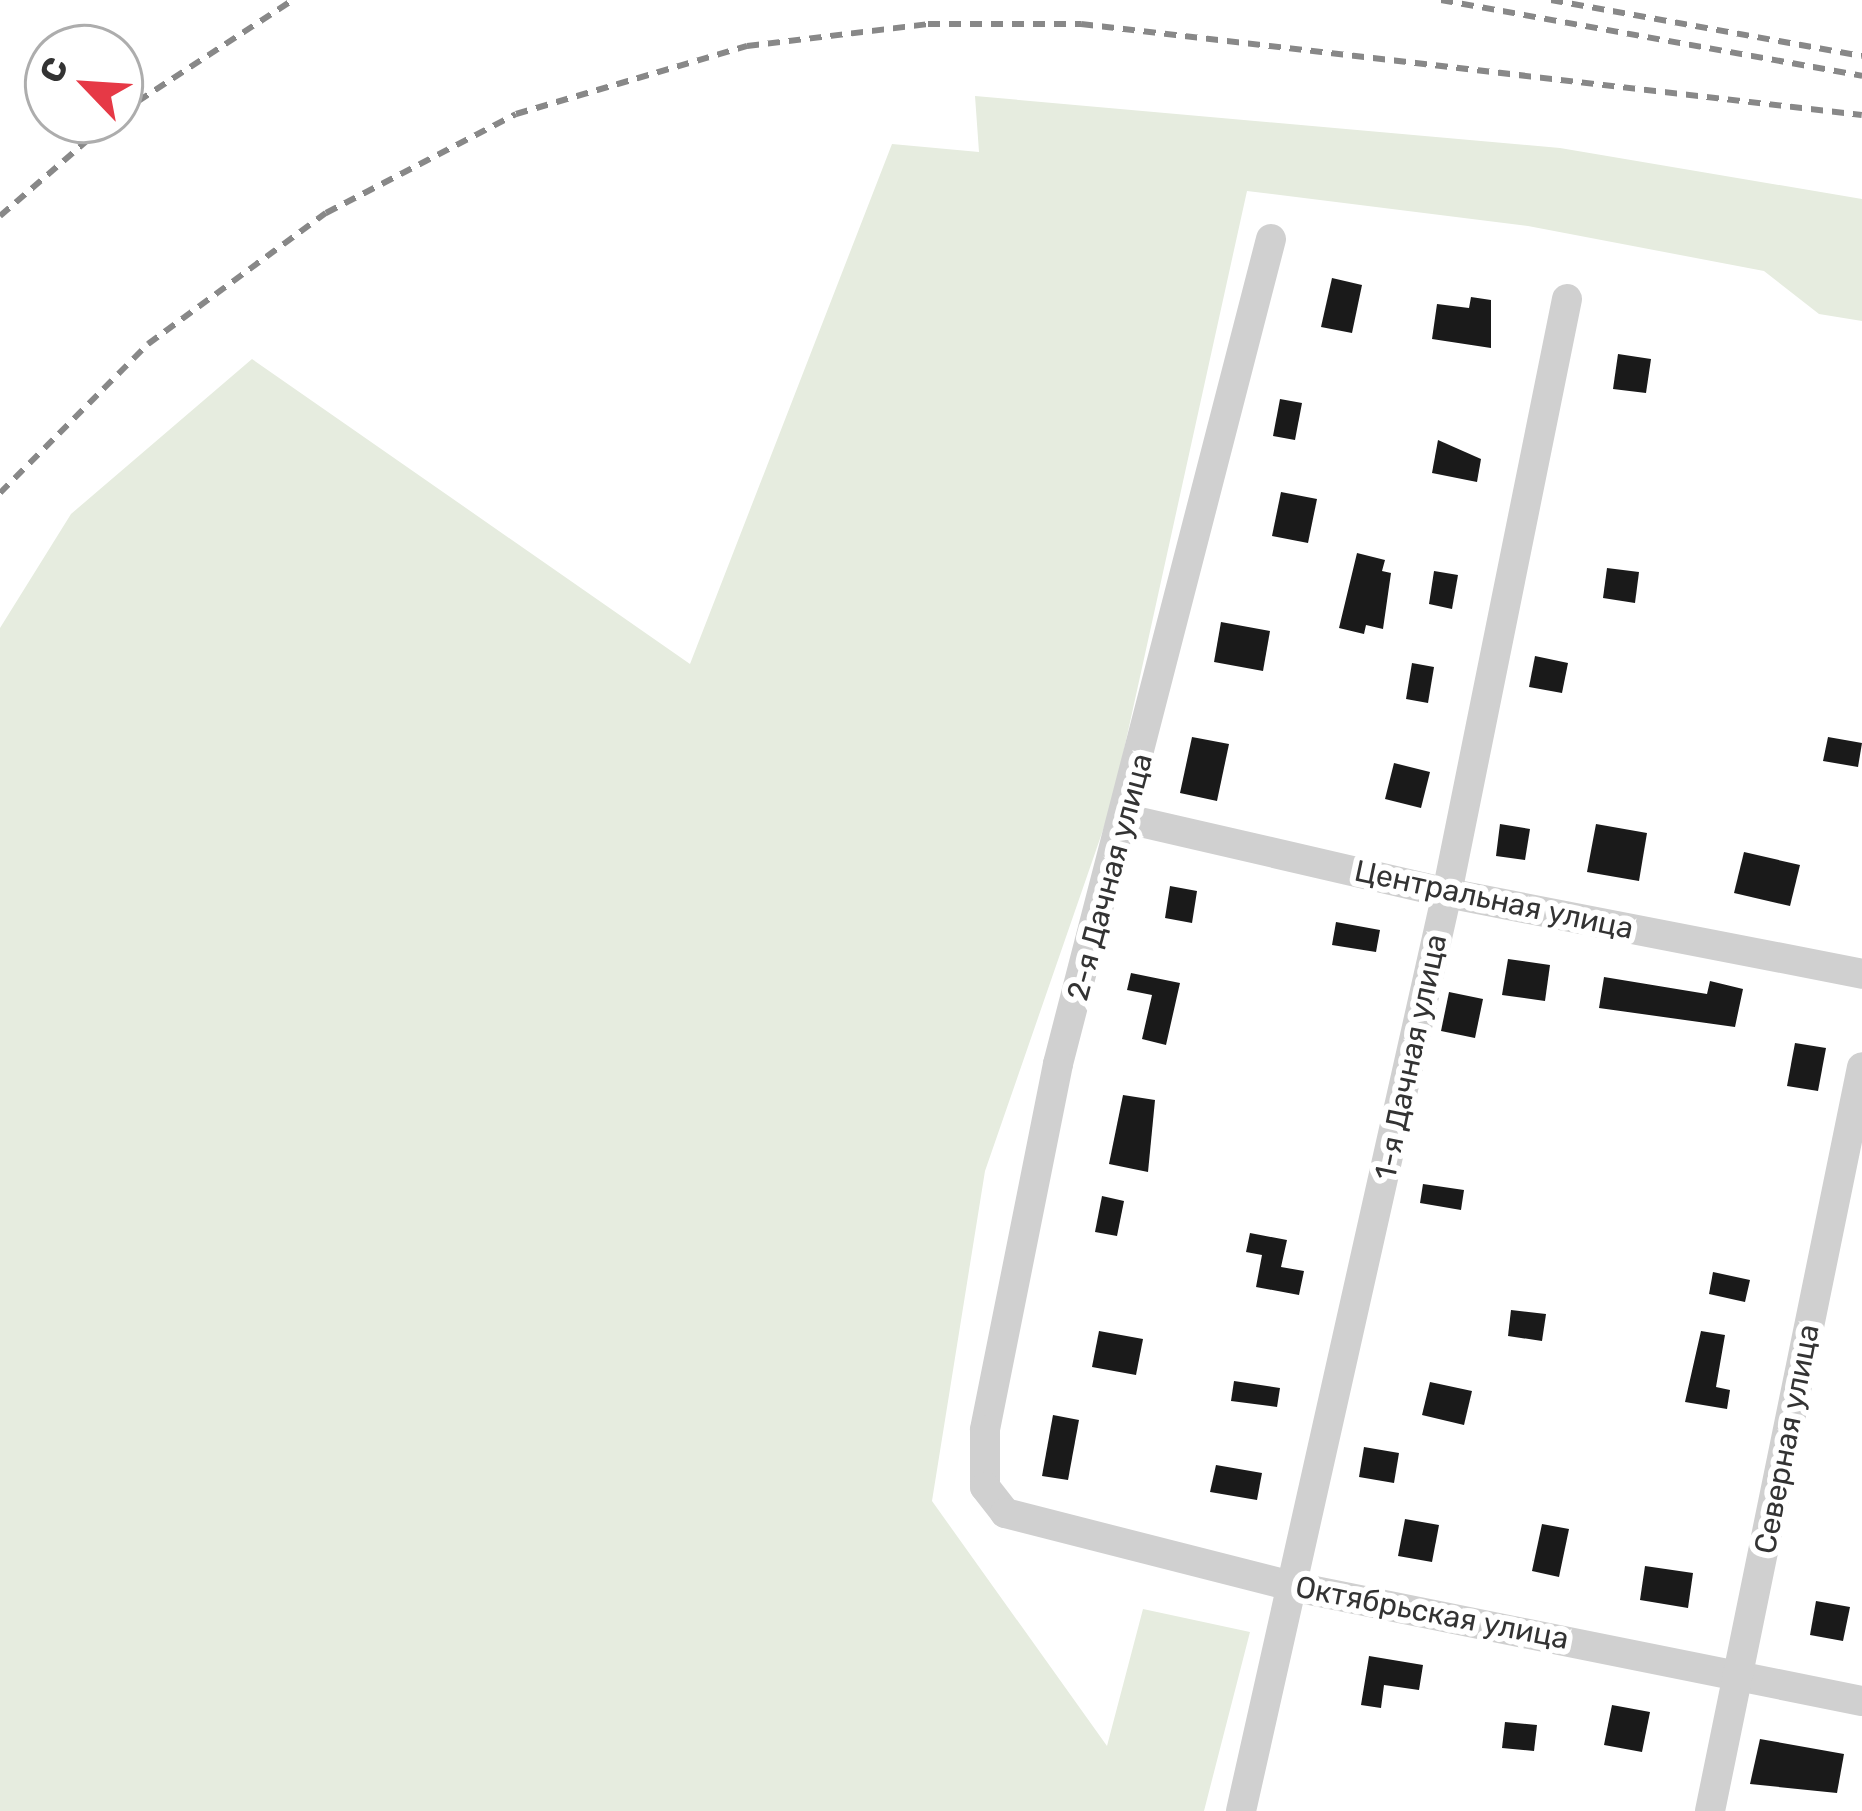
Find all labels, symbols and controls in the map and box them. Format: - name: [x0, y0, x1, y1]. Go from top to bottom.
- north arrow: [24, 24, 144, 144]
- text: С: [31, 51, 76, 89]
- street label: 2-я Дачная улица: [1060, 750, 1160, 1004]
- street label: Центральная улица: [1351, 853, 1637, 947]
- street label: 1-я Дачная улица: [1367, 931, 1455, 1183]
- street label: Северная улица: [1747, 1321, 1827, 1557]
- street label: Октябрьская улица: [1292, 1569, 1572, 1657]

